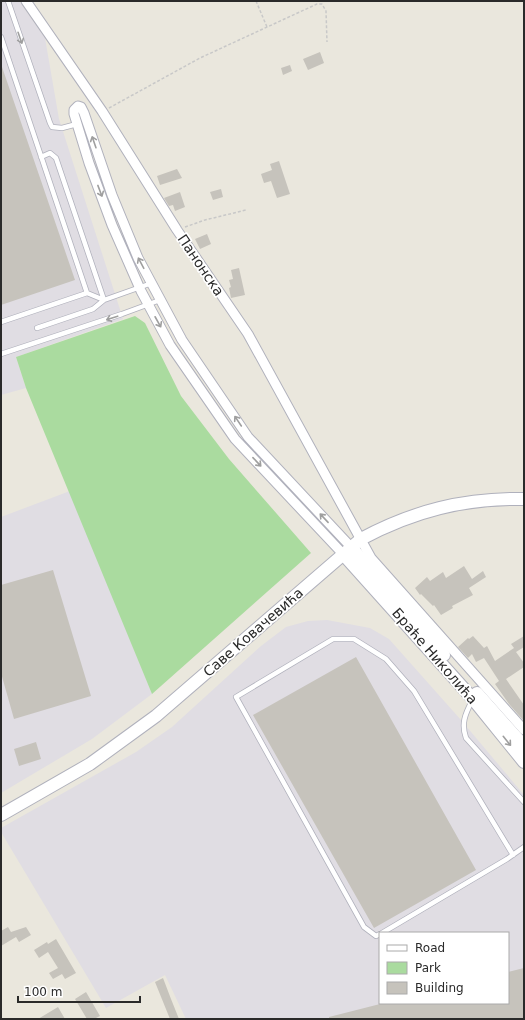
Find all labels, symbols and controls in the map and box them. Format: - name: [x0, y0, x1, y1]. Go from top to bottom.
- one-way arrow: [17, 32, 25, 44]
- one-way arrow: [90, 135, 97, 148]
- one-way arrow: [96, 185, 104, 197]
- street label: Панонска: [175, 231, 227, 299]
- one-way arrow: [137, 257, 144, 269]
- one-way arrow: [105, 315, 118, 322]
- one-way arrow: [155, 316, 162, 328]
- one-way arrow: [234, 416, 242, 427]
- one-way arrow: [252, 457, 262, 467]
- one-way arrow: [320, 513, 329, 523]
- street label: Саве Ковачевића: [200, 584, 306, 680]
- street label: Браће Николића: [389, 605, 481, 707]
- one-way arrow: [502, 735, 511, 746]
- legend: [379, 932, 509, 1004]
- text: Road: [415, 941, 445, 955]
- text: Park: [415, 961, 441, 975]
- scale bar: [18, 978, 140, 1004]
- text: Building: [415, 981, 464, 995]
- text: 100 m: [24, 985, 62, 999]

